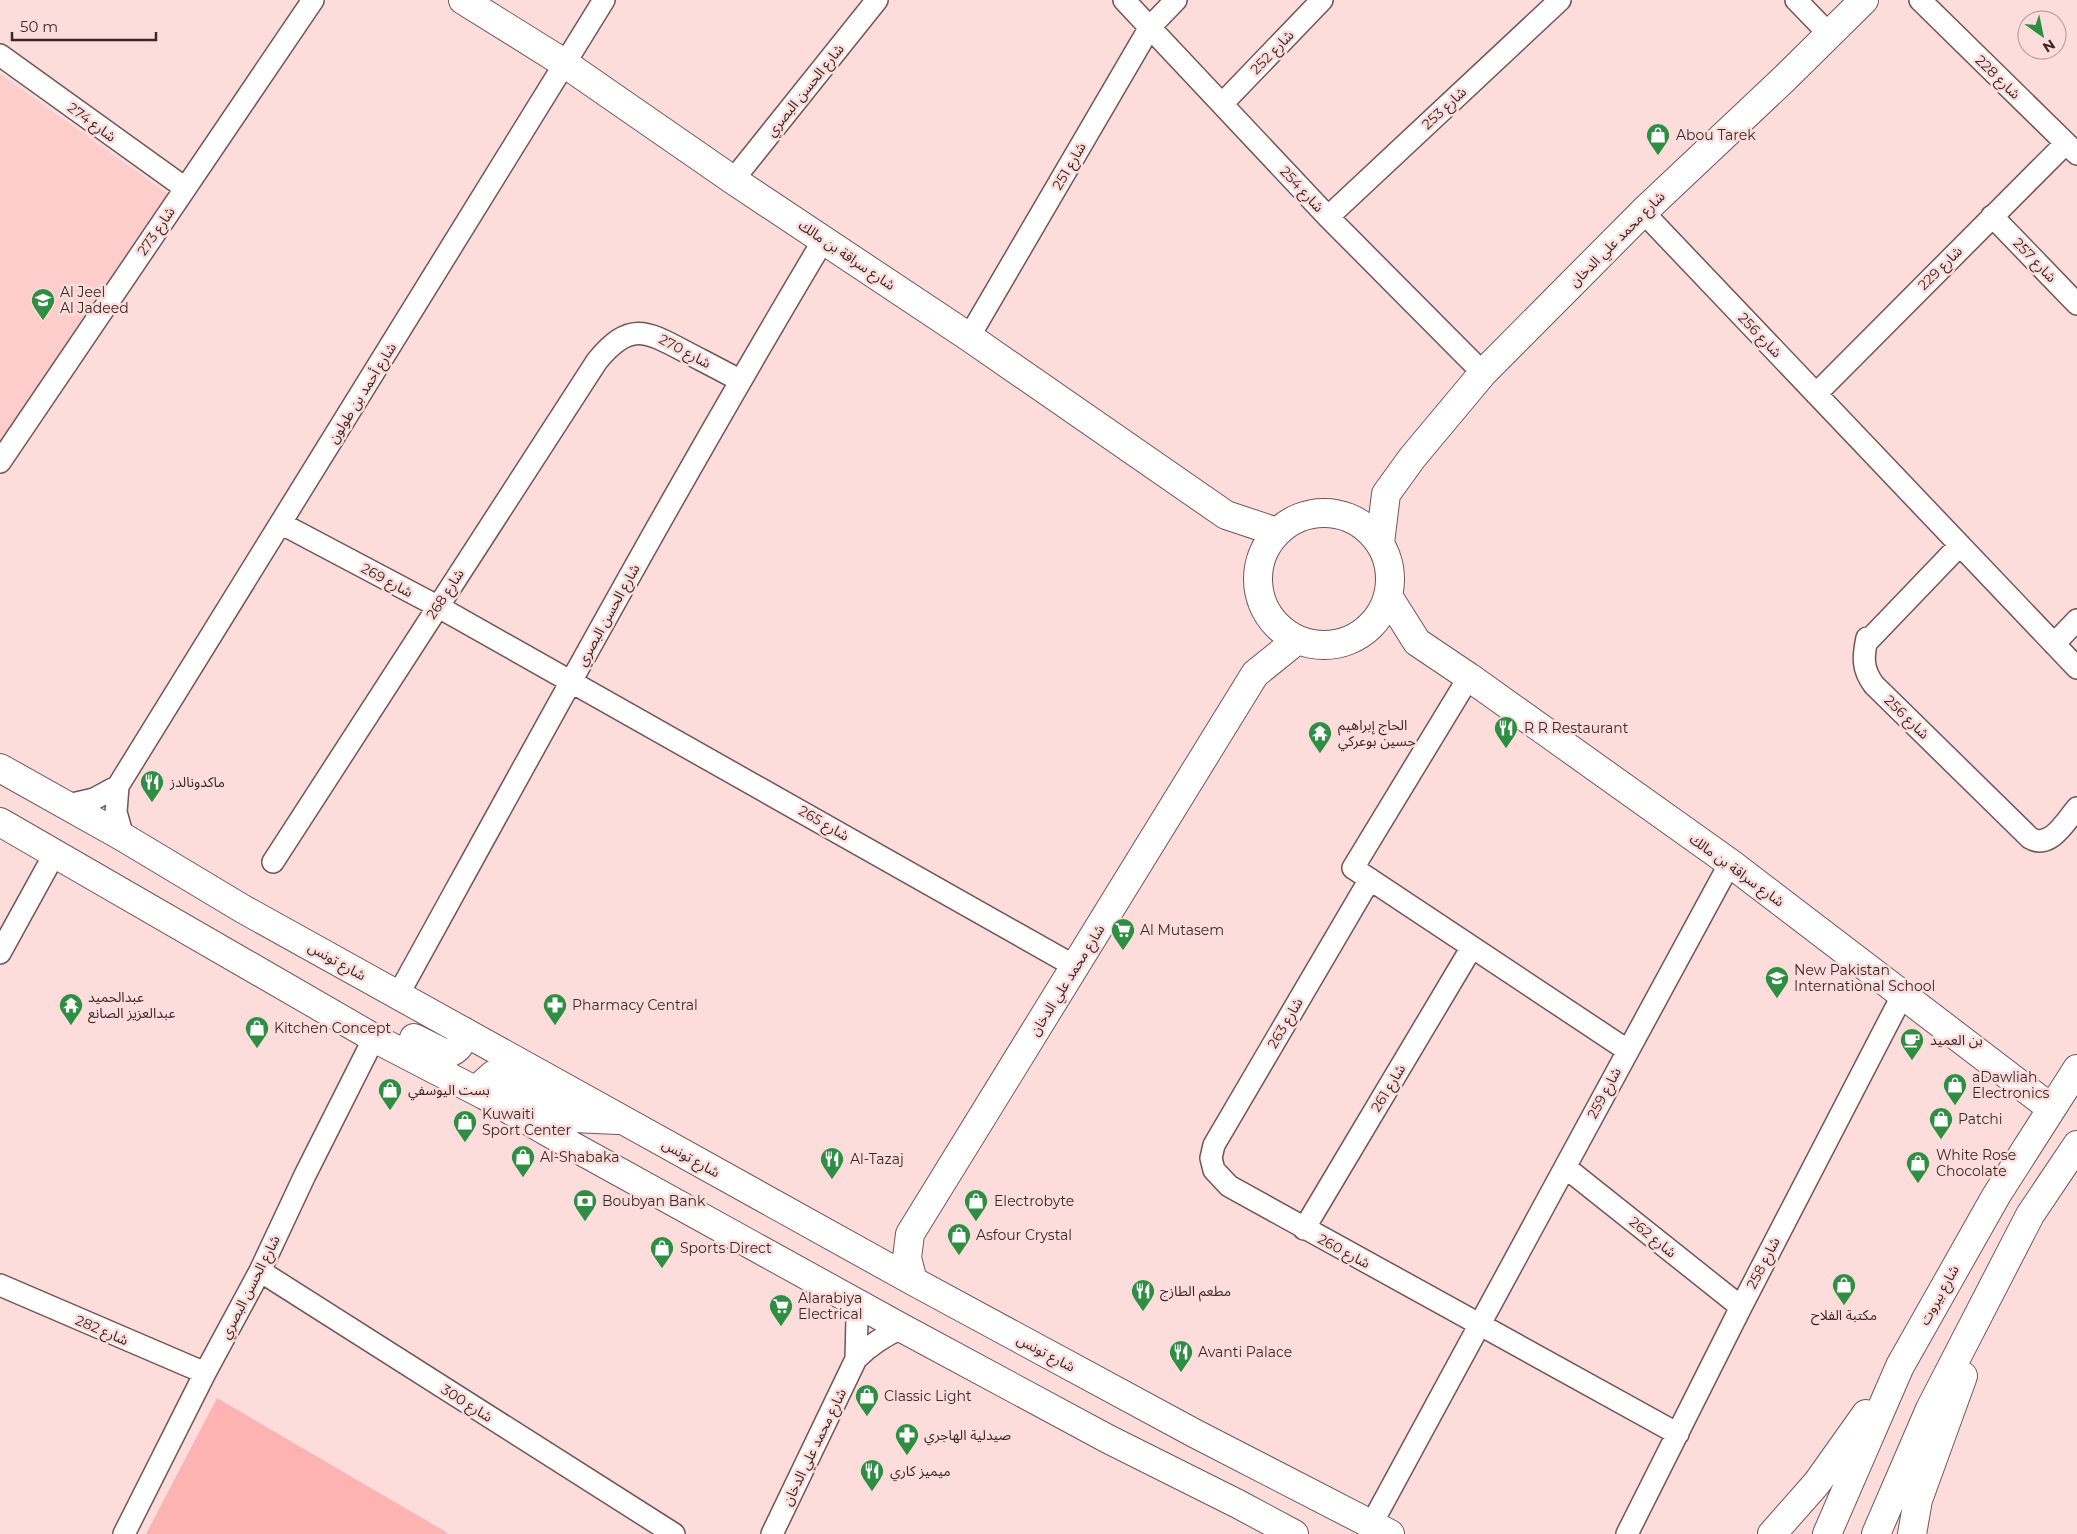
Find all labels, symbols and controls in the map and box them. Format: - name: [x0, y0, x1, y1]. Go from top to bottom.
- scale bar: [12, 10, 156, 42]
- north arrow: [2017, 10, 2067, 60]
- text: 50 m: [20, 17, 58, 36]
- street label: شارع 252: [1247, 26, 1299, 79]
- text: N: [2039, 35, 2059, 57]
- street label: شارع الحسن البصري: [762, 40, 850, 141]
- street label: شارع 228: [1970, 51, 2024, 104]
- street label: شارع 253: [1418, 83, 1472, 135]
- street label: شارع 274: [63, 98, 120, 147]
- shop icon: Abou Tarek: [1645, 122, 1671, 156]
- place label: Abou Tarek: [1676, 126, 1756, 144]
- street label: شارع 251: [1048, 139, 1092, 194]
- street label: شارع 254: [1275, 162, 1328, 217]
- street label: شارع محمد علي الدخان: [1565, 187, 1670, 292]
- street label: شارع 273: [133, 203, 180, 260]
- street label: شارع سراقة بن مالك: [794, 216, 899, 296]
- street label: شارع 257: [2008, 234, 2061, 287]
- street label: شارع 229: [1914, 242, 1967, 295]
- place label: Al Jeel Al Jadeed: [60, 283, 129, 317]
- school or university icon: Al Jeel Al Jadeed: [30, 287, 56, 321]
- street label: شارع 256: [1733, 309, 1786, 363]
- street label: شارع 270: [655, 330, 714, 374]
- street label: شارع أحمد بن طولون: [324, 339, 402, 448]
- street label: شارع 269: [357, 559, 416, 603]
- street label: شارع الحسن البصري: [573, 561, 645, 670]
- street label: شارع 268: [422, 565, 470, 624]
- street label: شارع 256: [1879, 691, 1933, 744]
- restaurant icon: R R Restaurant: [1493, 715, 1519, 749]
- place label: الحاج إبراهيم حسين بوعركي: [1338, 716, 1416, 752]
- place label: R R Restaurant: [1524, 719, 1629, 737]
- temple icon: الحاج إبراهيم حسين بوعركي: [1307, 720, 1333, 754]
- restaurant icon: ماكدونالدز: [139, 769, 165, 803]
- place label: ماكدونالدز: [169, 773, 225, 791]
- street label: شارع 265: [795, 801, 852, 846]
- street label: شارع سراقة بن مالك: [1685, 830, 1788, 912]
- supermarket icon: Al Mutasem: [1110, 917, 1136, 951]
- street label: شارع محمد علي الدخان: [1025, 921, 1110, 1040]
- place label: Al Mutasem: [1140, 921, 1224, 939]
- street label: شارع تونس: [304, 938, 369, 986]
- place label: New Pakistan International School: [1794, 961, 1935, 995]
- school or university icon: New Pakistan International School: [1764, 965, 1790, 999]
- place label: عبدالحميد عبدالعزيز الصانع: [88, 988, 176, 1024]
- temple icon: عبدالحميد عبدالعزيز الصانع: [58, 992, 84, 1026]
- pharmacy icon: Pharmacy Central: [542, 992, 568, 1026]
- street label: شارع 263: [1263, 995, 1308, 1052]
- place label: Pharmacy Central: [572, 996, 698, 1014]
- shop icon: Kitchen Concept: [244, 1015, 270, 1049]
- place label: Kitchen Concept: [274, 1019, 391, 1037]
- cafe icon: بن العميد: [1899, 1027, 1925, 1061]
- place label: بن العميد: [1930, 1031, 1983, 1049]
- street label: شارع 261: [1367, 1061, 1411, 1116]
- street label: شارع 259: [1583, 1064, 1627, 1123]
- place label: aDawliah Electronics: [1972, 1068, 2050, 1102]
- shop icon: aDawliah Electronics: [1942, 1072, 1968, 1106]
- shop icon: بست اليوسفي: [377, 1077, 403, 1111]
- place label: بست اليوسفي: [408, 1081, 490, 1101]
- place label: Kuwaiti Sport Center: [482, 1105, 571, 1139]
- shop icon: Patchi: [1928, 1106, 1954, 1140]
- shop icon: Kuwaiti Sport Center: [452, 1109, 478, 1143]
- place label: Patchi: [1958, 1110, 2003, 1128]
- street label: شارع تونس: [658, 1135, 723, 1183]
- shop icon: Al-Shabaka: [510, 1144, 536, 1178]
- restaurant icon: Al-Tazaj: [819, 1146, 845, 1180]
- place label: White Rose Chocolate: [1936, 1146, 2016, 1180]
- place label: Al-Shabaka: [540, 1148, 619, 1166]
- place label: Al-Tazaj: [850, 1150, 904, 1168]
- shop icon: White Rose Chocolate: [1905, 1150, 1931, 1184]
- bank icon: Boubyan Bank: [572, 1188, 598, 1222]
- shop icon: Electrobyte: [963, 1188, 989, 1222]
- place label: Boubyan Bank: [602, 1192, 706, 1210]
- place label: Electrobyte: [994, 1192, 1074, 1210]
- street label: شارع 262: [1625, 1213, 1680, 1263]
- shop icon: Asfour Crystal: [946, 1222, 972, 1256]
- place label: Asfour Crystal: [976, 1226, 1072, 1244]
- street label: شارع 260: [1314, 1230, 1373, 1274]
- street label: شارع الحسن البصري: [216, 1232, 286, 1343]
- street label: شارع 258: [1742, 1234, 1785, 1293]
- shop icon: Sports Direct: [649, 1235, 675, 1269]
- place label: Sports Direct: [680, 1239, 772, 1257]
- street label: شارع بيروت: [1915, 1262, 1965, 1329]
- shop icon: مكتبة الفلاح: [1831, 1272, 1857, 1306]
- restaurant icon: مطعم الطازج: [1130, 1278, 1156, 1312]
- place label: مطعم الطازج: [1160, 1282, 1231, 1302]
- place label: Alarabiya Electrical: [798, 1289, 862, 1323]
- supermarket icon: Alarabiya Electrical: [768, 1293, 794, 1327]
- place label: مكتبة الفلاح: [1811, 1306, 1877, 1326]
- street label: شارع 282: [72, 1311, 131, 1351]
- street label: شارع تونس: [1013, 1330, 1078, 1378]
- restaurant icon: Avanti Palace: [1168, 1339, 1194, 1373]
- place label: Avanti Palace: [1198, 1343, 1292, 1361]
- street label: شارع 300: [437, 1380, 496, 1428]
- shop icon: Classic Light: [854, 1383, 880, 1417]
- street label: شارع محمد علي الدخان: [778, 1386, 852, 1509]
- place label: Classic Light: [884, 1387, 972, 1405]
- pharmacy icon: صيدلية الهاجري: [894, 1422, 920, 1456]
- place label: صيدلية الهاجري: [924, 1426, 1012, 1446]
- restaurant icon: ميميز كاري: [859, 1458, 885, 1492]
- place label: ميميز كاري: [890, 1462, 951, 1482]

